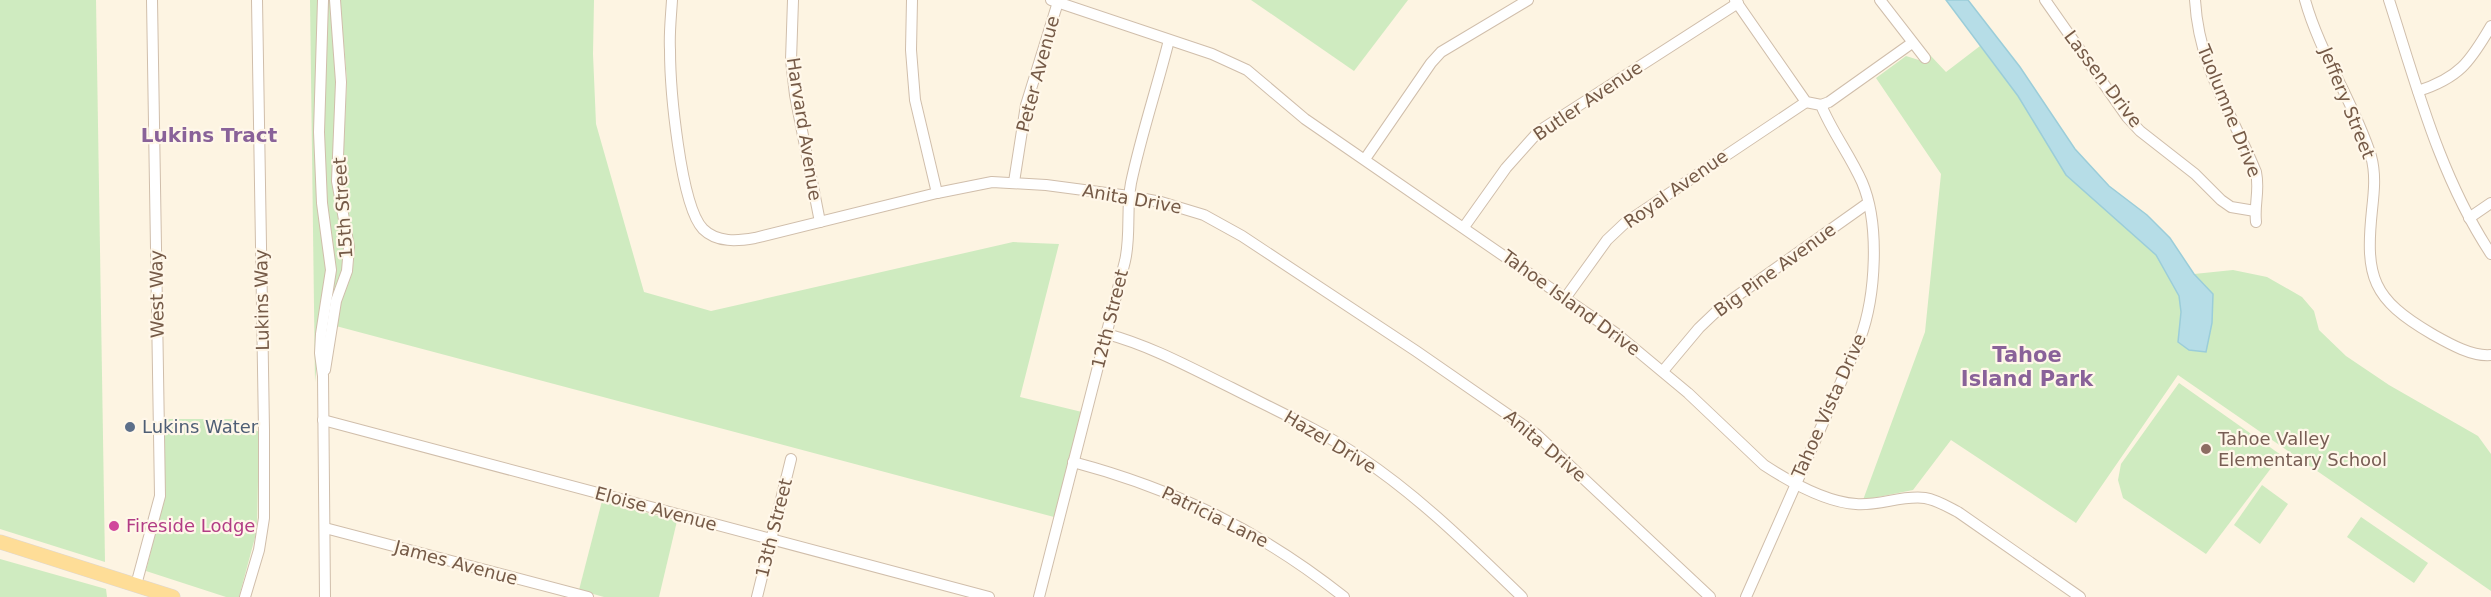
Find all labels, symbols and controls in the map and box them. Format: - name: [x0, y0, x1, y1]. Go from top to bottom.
- street label: Peter Avenue: [1012, 13, 1063, 134]
- street label: Lassen Drive: [2060, 26, 2147, 131]
- street label: Tuolumne Drive: [2193, 41, 2266, 180]
- street label: Jeffery Street: [2315, 43, 2379, 162]
- street label: Harvard Avenue: [783, 56, 826, 202]
- street label: Butler Avenue: [1529, 56, 1646, 145]
- district label: Lukins Tract: [141, 123, 278, 147]
- street label: Royal Avenue: [1620, 145, 1732, 232]
- street label: 15th Street: [328, 157, 357, 260]
- street label: Anita Drive: [1081, 179, 1183, 218]
- street label: Big Pine Avenue: [1710, 218, 1840, 321]
- street label: Tahoe Island Drive: [1497, 245, 1644, 360]
- street label: West Way: [145, 249, 168, 338]
- street label: Lukins Way: [250, 249, 273, 351]
- street label: 12th Street: [1087, 267, 1132, 371]
- street label: Tahoe Vista Drive: [1787, 330, 1870, 482]
- district label: Tahoe Island Park: [1961, 343, 2094, 391]
- street label: Anita Drive: [1500, 405, 1591, 486]
- street label: Hazel Drive: [1280, 406, 1380, 477]
- place label: Lukins Water: [142, 416, 259, 437]
- marker: Lukins Water: [123, 420, 137, 434]
- place label: Tahoe Valley Elementary School: [2217, 428, 2387, 470]
- marker: Tahoe Valley Elementary School: [2199, 442, 2213, 456]
- street label: 13th Street: [751, 476, 796, 580]
- street label: Eloise Avenue: [593, 482, 719, 535]
- street label: Patricia Lane: [1159, 482, 1272, 551]
- place label: Fireside Lodge: [126, 515, 255, 536]
- marker: Fireside Lodge: [107, 519, 121, 533]
- street label: James Avenue: [391, 536, 520, 589]

